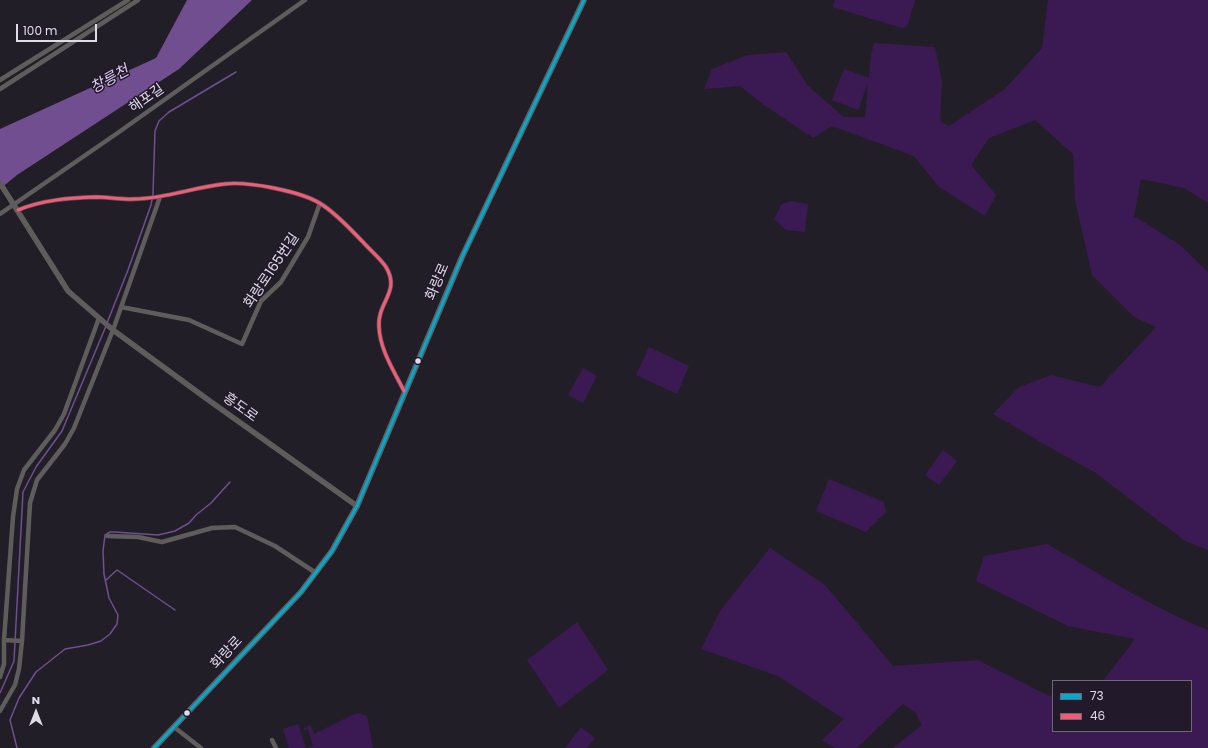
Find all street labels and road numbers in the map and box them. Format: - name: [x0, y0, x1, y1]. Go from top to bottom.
- street label: 해포길: [126, 81, 168, 117]
- street label: 화랑로165번길: [241, 230, 303, 312]
- street label: 화랑로: [423, 261, 453, 303]
- street label: 흥도로: [219, 390, 261, 426]
- street label: 화랑로: [208, 633, 246, 673]

